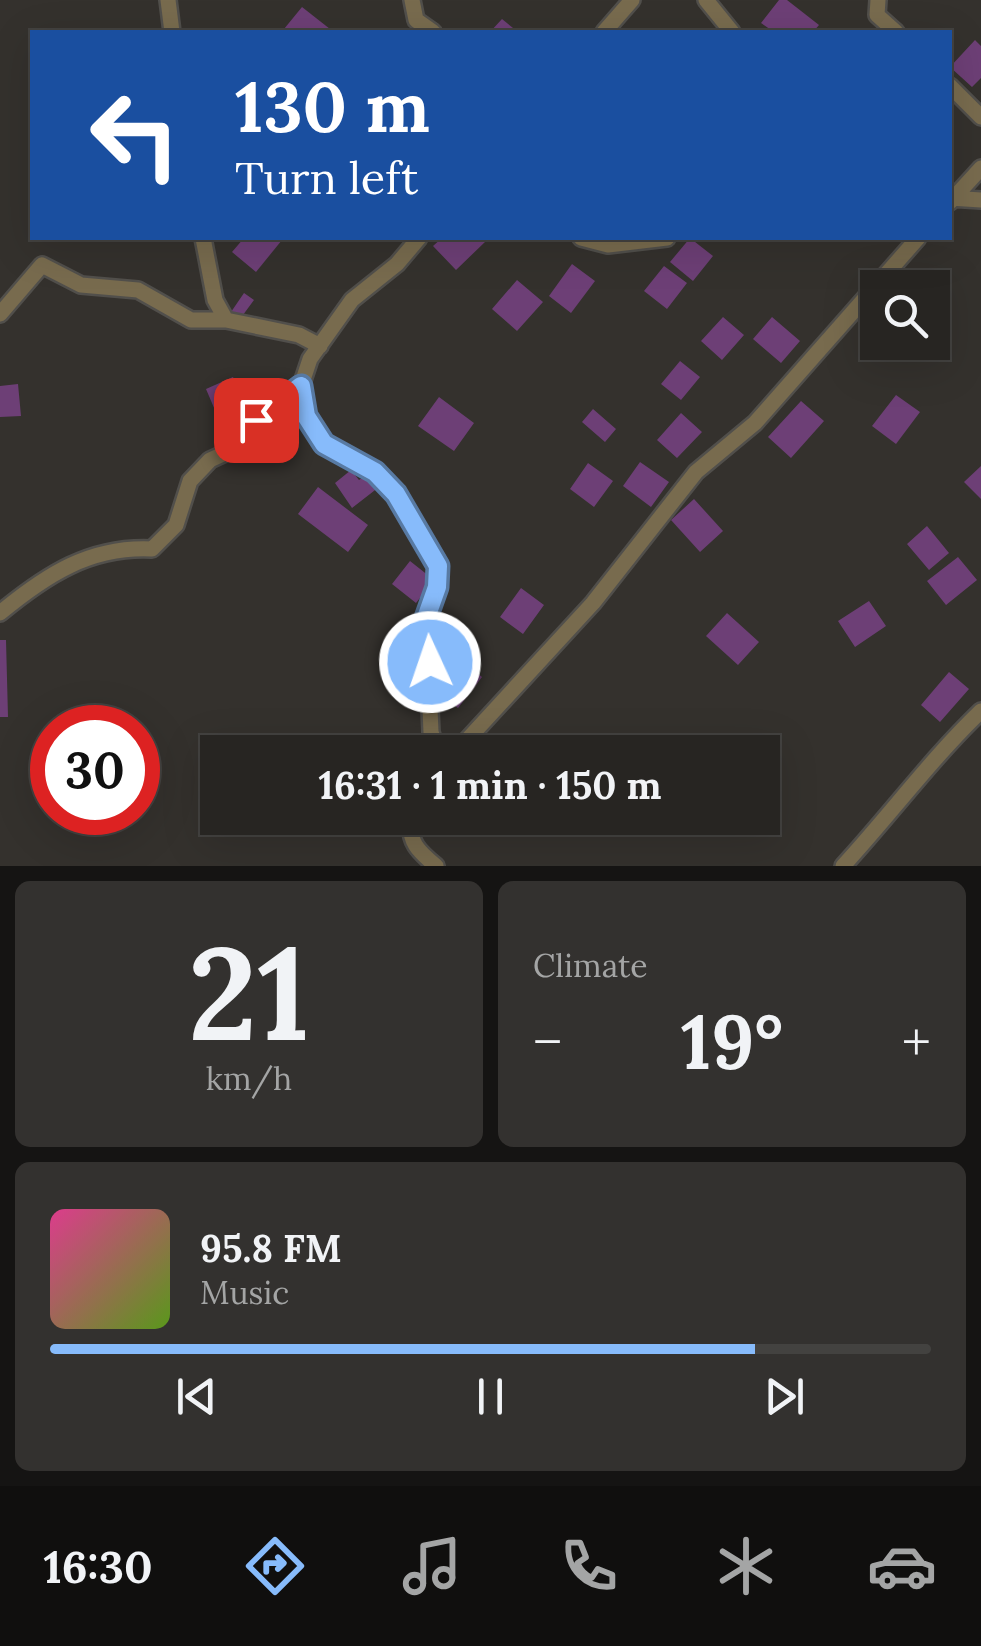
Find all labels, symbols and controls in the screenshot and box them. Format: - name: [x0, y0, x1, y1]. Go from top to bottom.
- text: 130 m: [235, 62, 430, 151]
- icon: left: [70, 70, 200, 200]
- text: Turn left: [235, 149, 418, 206]
- map controls: [860, 270, 950, 360]
- button: search: [860, 270, 950, 360]
- pin: [214, 378, 299, 463]
- icon: arrive: [229, 393, 284, 448]
- position arrow: [378, 610, 482, 714]
- speed limit sign: 30: [30, 705, 160, 835]
- text: 16:31 · 1 min · 150 m: [319, 761, 661, 809]
- text: 21: [188, 909, 310, 1076]
- text: Climate: [533, 945, 648, 986]
- text: 19°: [681, 994, 783, 1090]
- text: −: [533, 1007, 562, 1077]
- text: +: [902, 1007, 931, 1077]
- text: km/h: [206, 1058, 292, 1099]
- text: 95.8 FM: [200, 1224, 342, 1272]
- text: Music: [200, 1272, 289, 1313]
- icon: previous: [169, 1369, 224, 1424]
- icon: pause: [463, 1369, 518, 1424]
- icon: next: [757, 1369, 812, 1424]
- icon: directions: [240, 1531, 310, 1601]
- icon: music: [397, 1531, 467, 1601]
- icon: phone: [554, 1531, 624, 1601]
- icon: climate: [711, 1531, 781, 1601]
- icon: car: [867, 1531, 937, 1601]
- text: 16:30: [43, 1538, 153, 1595]

